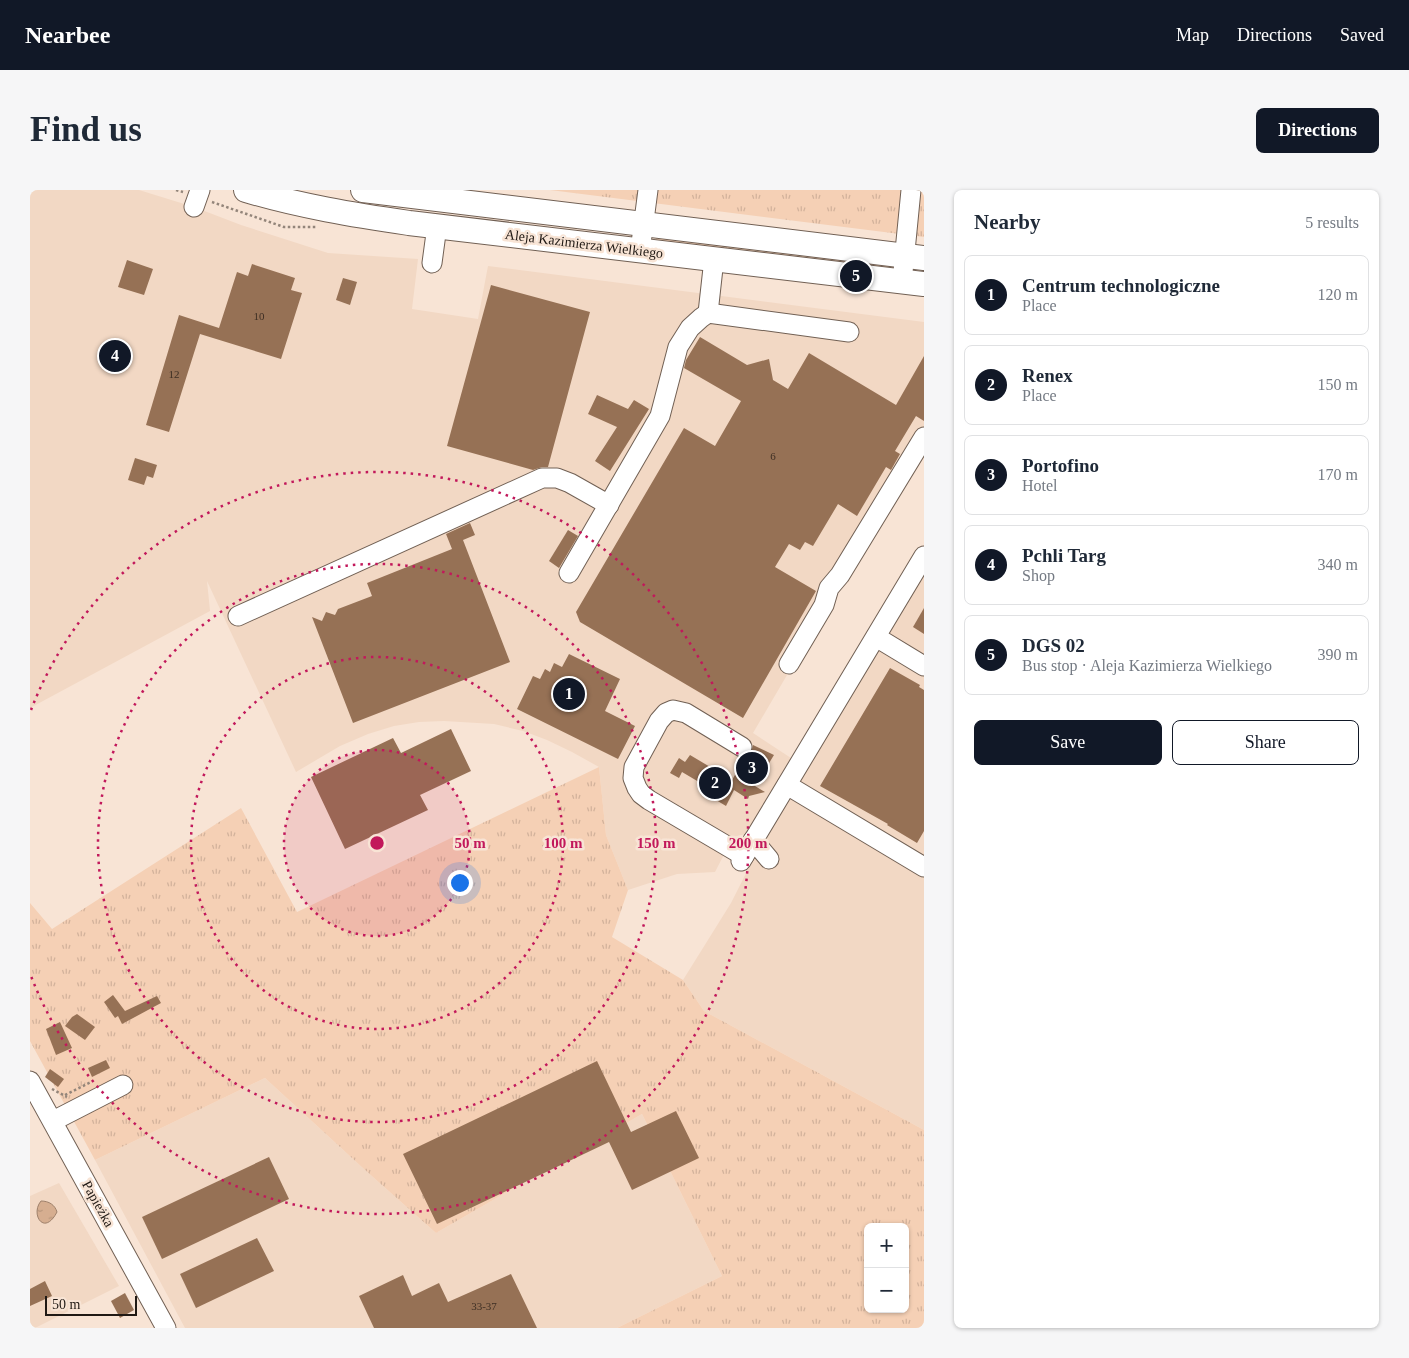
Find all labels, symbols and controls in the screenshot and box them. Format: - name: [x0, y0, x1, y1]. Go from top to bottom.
- text: Nearbee: [25, 22, 110, 48]
- text: Map: [1176, 25, 1209, 45]
- text: Directions: [1237, 25, 1312, 45]
- text: Saved: [1340, 25, 1384, 45]
- button: Directions: [1256, 108, 1379, 153]
- text: Find us: [30, 110, 142, 149]
- text: Nearby: [974, 210, 1041, 234]
- text: 5 results: [1305, 214, 1359, 231]
- street label: Aleja Kazimierza Wielkiego: [504, 227, 664, 261]
- pin: 5: [840, 257, 872, 295]
- text: Centrum technologiczne: [1022, 275, 1220, 296]
- text: 1: [987, 286, 995, 303]
- text: 120 m: [1318, 286, 1358, 303]
- text: Place: [1022, 297, 1057, 314]
- house number: 10: [254, 310, 265, 322]
- pin: 4: [99, 337, 131, 375]
- text: Renex: [1022, 365, 1073, 386]
- house number: 12: [169, 368, 180, 380]
- text: 2: [987, 376, 995, 393]
- text: 150 m: [1318, 376, 1358, 393]
- text: Place: [1022, 387, 1057, 404]
- house number: 6: [770, 450, 776, 462]
- text: Portofino: [1022, 455, 1099, 476]
- text: 3: [987, 466, 995, 483]
- text: 170 m: [1318, 466, 1358, 483]
- text: Hotel: [1022, 477, 1058, 494]
- text: Pchli Targ: [1022, 545, 1106, 566]
- text: 4: [987, 556, 995, 573]
- text: 340 m: [1318, 556, 1358, 573]
- text: Shop: [1022, 567, 1055, 584]
- text: DGS 02: [1022, 635, 1085, 656]
- text: 5: [987, 646, 995, 663]
- text: 390 m: [1318, 646, 1358, 663]
- text: Bus stop · Aleja Kazimierza Wielkiego: [1022, 657, 1272, 674]
- pin: 1: [553, 675, 585, 713]
- button: Save: [974, 720, 1162, 765]
- button: Share: [1172, 720, 1359, 765]
- pin: 3: [736, 749, 768, 787]
- pin: 2: [699, 764, 731, 802]
- centre of rings: [368, 834, 386, 852]
- text: 50 m: [454, 835, 486, 851]
- text: 100 m: [544, 835, 583, 851]
- text: 150 m: [637, 835, 676, 851]
- text: 200 m: [729, 835, 768, 851]
- your location: [447, 870, 473, 896]
- street label: Papieżka: [79, 1178, 117, 1230]
- map controls: [864, 1223, 909, 1313]
- button: +: [864, 1223, 909, 1268]
- button: −: [864, 1268, 909, 1313]
- scale bar: [45, 1293, 138, 1316]
- text: 50 m: [52, 1297, 80, 1312]
- house number: 33-37: [471, 1300, 497, 1312]

